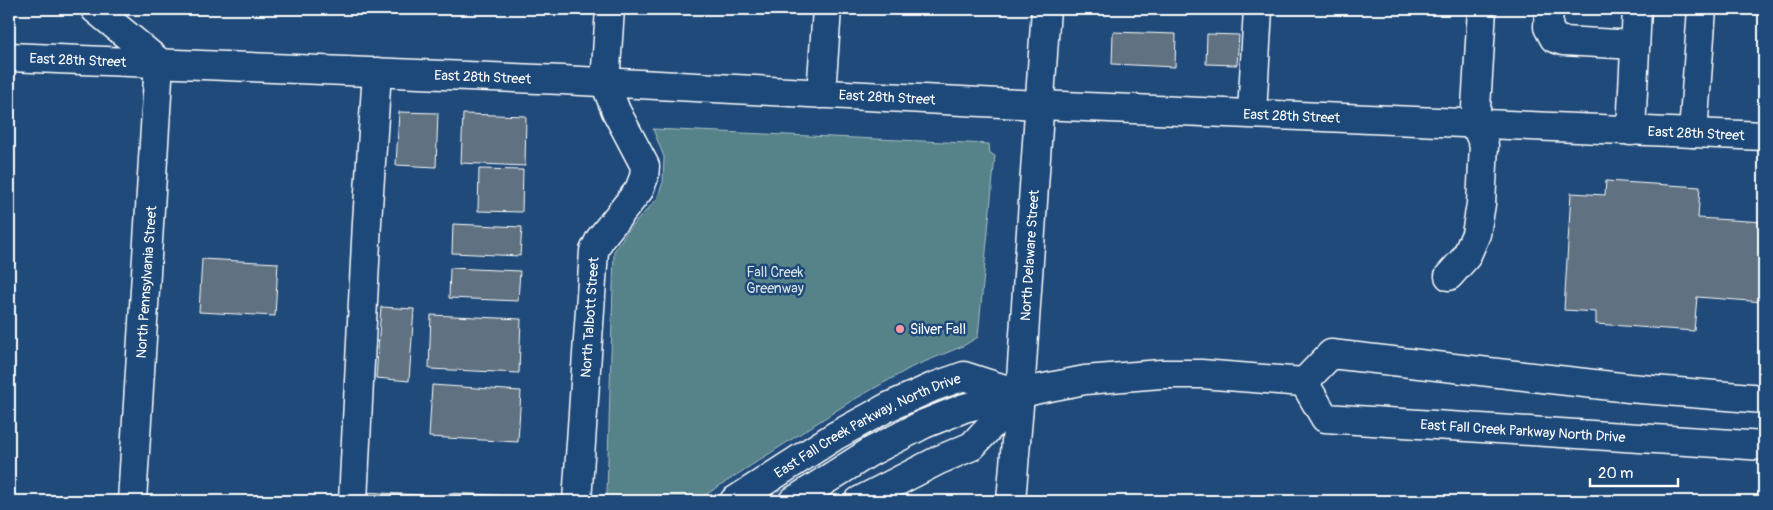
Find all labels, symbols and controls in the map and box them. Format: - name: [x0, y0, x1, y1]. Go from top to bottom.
- street label: East 28th Street: [29, 50, 127, 71]
- street label: East 28th Street: [434, 67, 532, 88]
- street label: East 28th Street: [838, 86, 936, 109]
- street label: East 28th Street: [1243, 106, 1341, 127]
- street label: East 28th Street: [1647, 123, 1745, 144]
- street label: North Delaware Street: [1017, 189, 1043, 322]
- street label: North Pennsylvania Street: [133, 205, 160, 359]
- street label: North Talbott Street: [577, 256, 603, 378]
- park label: Fall Creek Greenway: [746, 264, 804, 297]
- place label: Silver Fall: [910, 321, 966, 338]
- marker: Silver Fall: [894, 323, 906, 335]
- street label: East Fall Creek Parkway, North Drive: [771, 370, 963, 482]
- street label: East Fall Creek Parkway North Drive: [1420, 416, 1626, 446]
- scale bar: [1590, 455, 1678, 487]
- text: 20 m: [1598, 464, 1633, 483]

